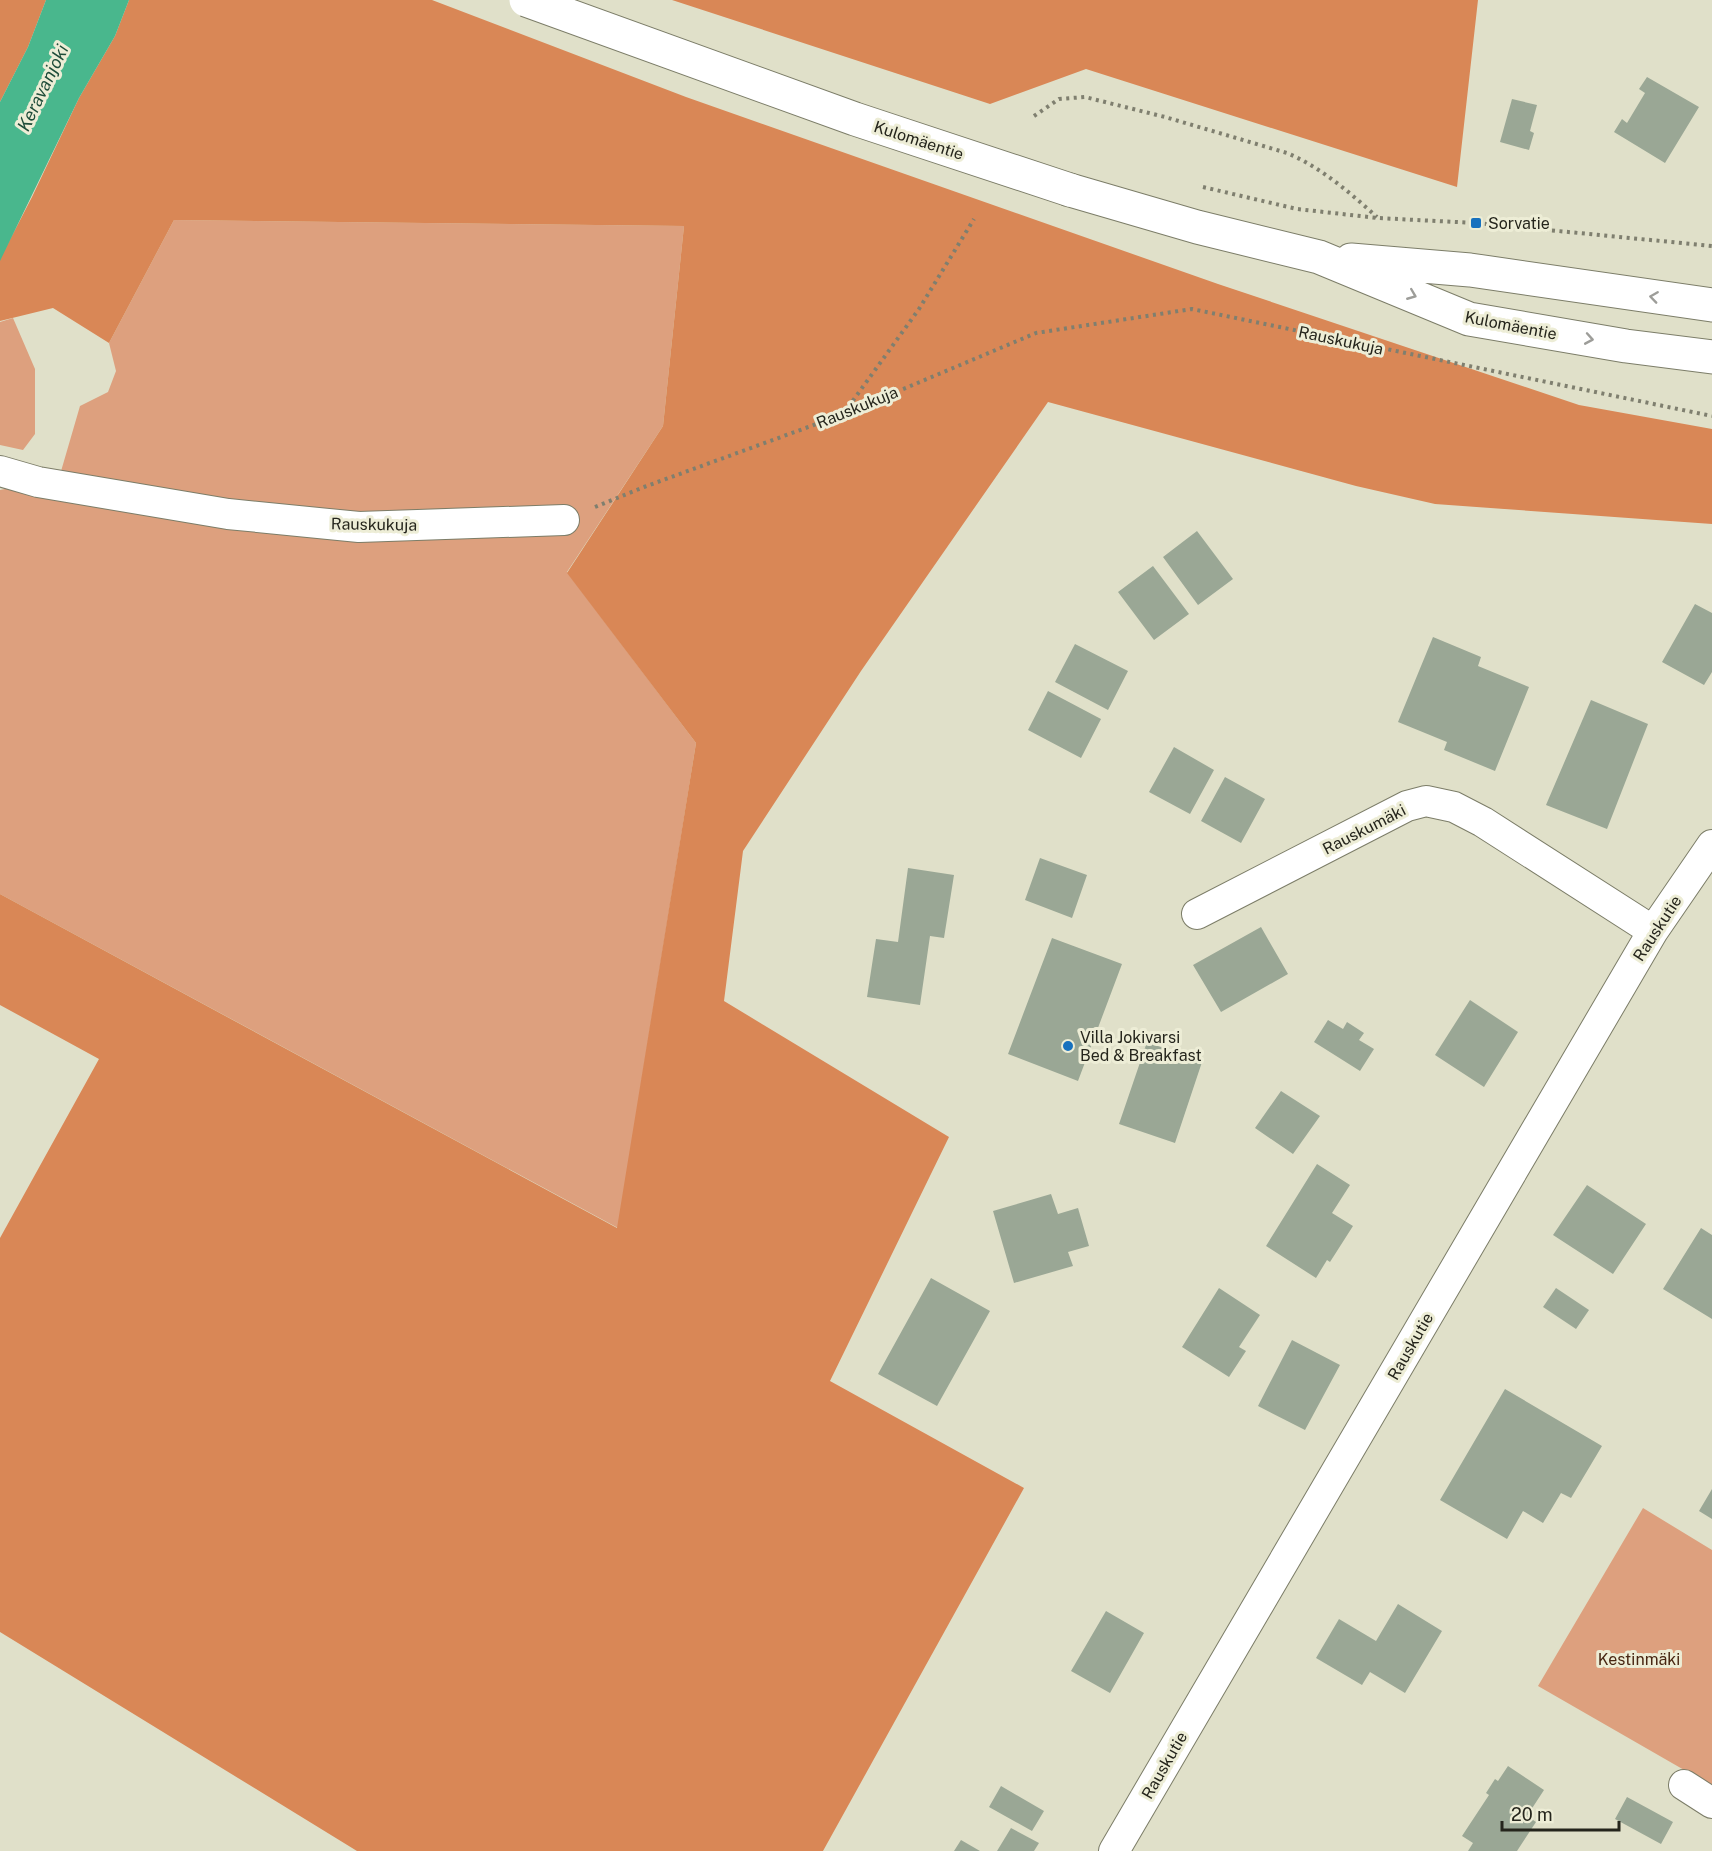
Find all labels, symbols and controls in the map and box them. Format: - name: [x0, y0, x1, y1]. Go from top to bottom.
- water label: Keravanjoki: [13, 41, 73, 134]
- street label: Kulomäentie: [872, 117, 966, 164]
- place label: Sorvatie: [1488, 214, 1550, 233]
- marker: Sorvatie: [1469, 216, 1483, 230]
- one-way arrow: [1405, 288, 1416, 300]
- one-way arrow: [1649, 291, 1659, 303]
- street label: Kulomäentie: [1463, 307, 1558, 344]
- street label: Rauskukuja: [1297, 322, 1385, 359]
- one-way arrow: [1584, 333, 1593, 345]
- street label: Rauskukuja: [814, 383, 901, 432]
- street label: Rauskukuja: [331, 514, 417, 535]
- street label: Rauskumäki: [1320, 800, 1409, 858]
- street label: Rauskutie: [1629, 892, 1686, 965]
- place label: Villa Jokivarsi Bed & Breakfast: [1080, 1028, 1202, 1065]
- marker: Villa Jokivarsi Bed & Breakfast: [1061, 1039, 1075, 1053]
- street label: Rauskutie: [1384, 1309, 1437, 1383]
- park label: Kestinmäki: [1598, 1650, 1680, 1669]
- street label: Rauskutie: [1138, 1728, 1191, 1802]
- scale bar: [1502, 1794, 1619, 1832]
- text: 20 m: [1511, 1804, 1553, 1825]

